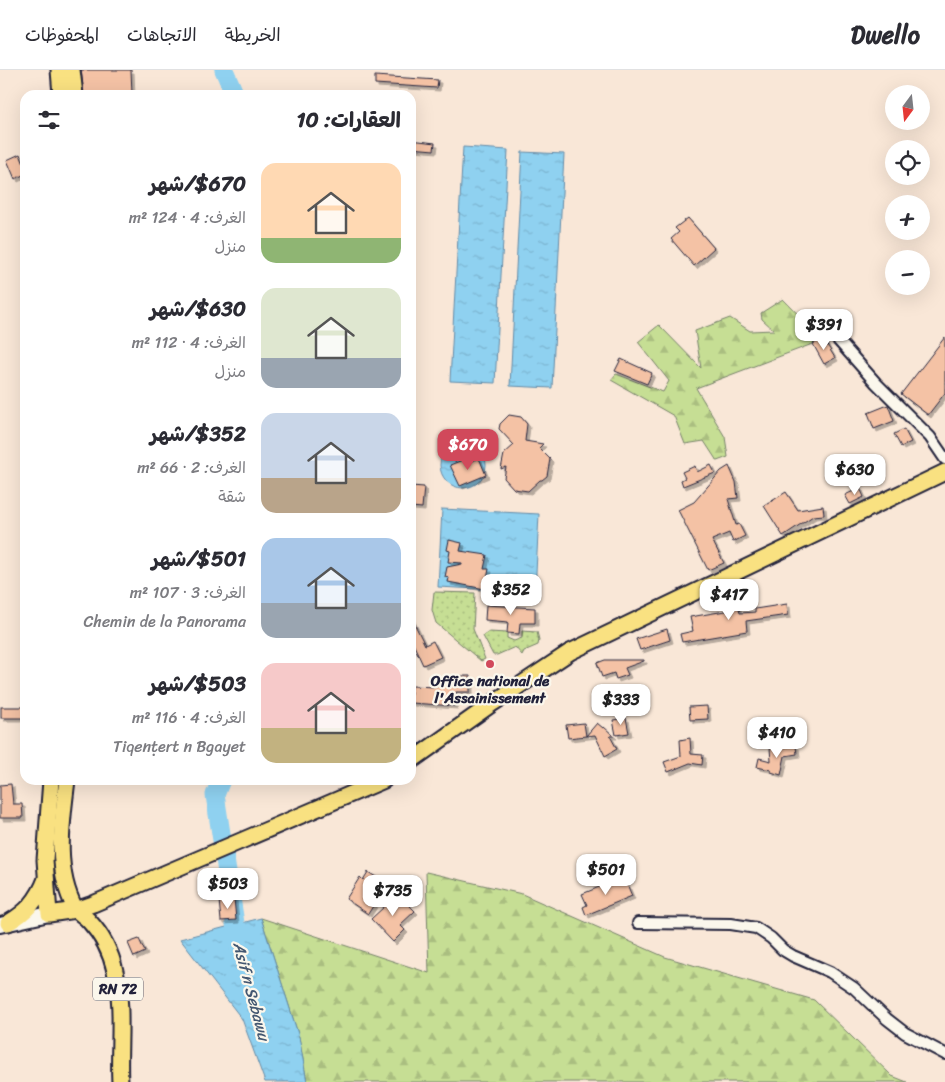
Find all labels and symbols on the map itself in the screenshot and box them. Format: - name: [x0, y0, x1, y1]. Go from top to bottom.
- north arrow: [885, 85, 930, 130]
- pin: $391: [794, 308, 854, 351]
- pin: $670: [438, 428, 498, 471]
- pin: $630: [825, 454, 885, 496]
- pin: $352: [481, 574, 541, 616]
- pin: $417: [699, 578, 759, 621]
- marker: Office national de l'Assainissement: [484, 658, 496, 670]
- place label: Office national de l'Assainissement: [430, 668, 550, 711]
- pin: $333: [591, 684, 651, 726]
- pin: $410: [747, 716, 807, 759]
- pin: $501: [576, 854, 636, 896]
- pin: $503: [198, 868, 258, 910]
- pin: $735: [363, 874, 423, 917]
- water label: Asif n Sebawu: [224, 938, 279, 1046]
- road number: RN 72: [93, 978, 143, 1001]

